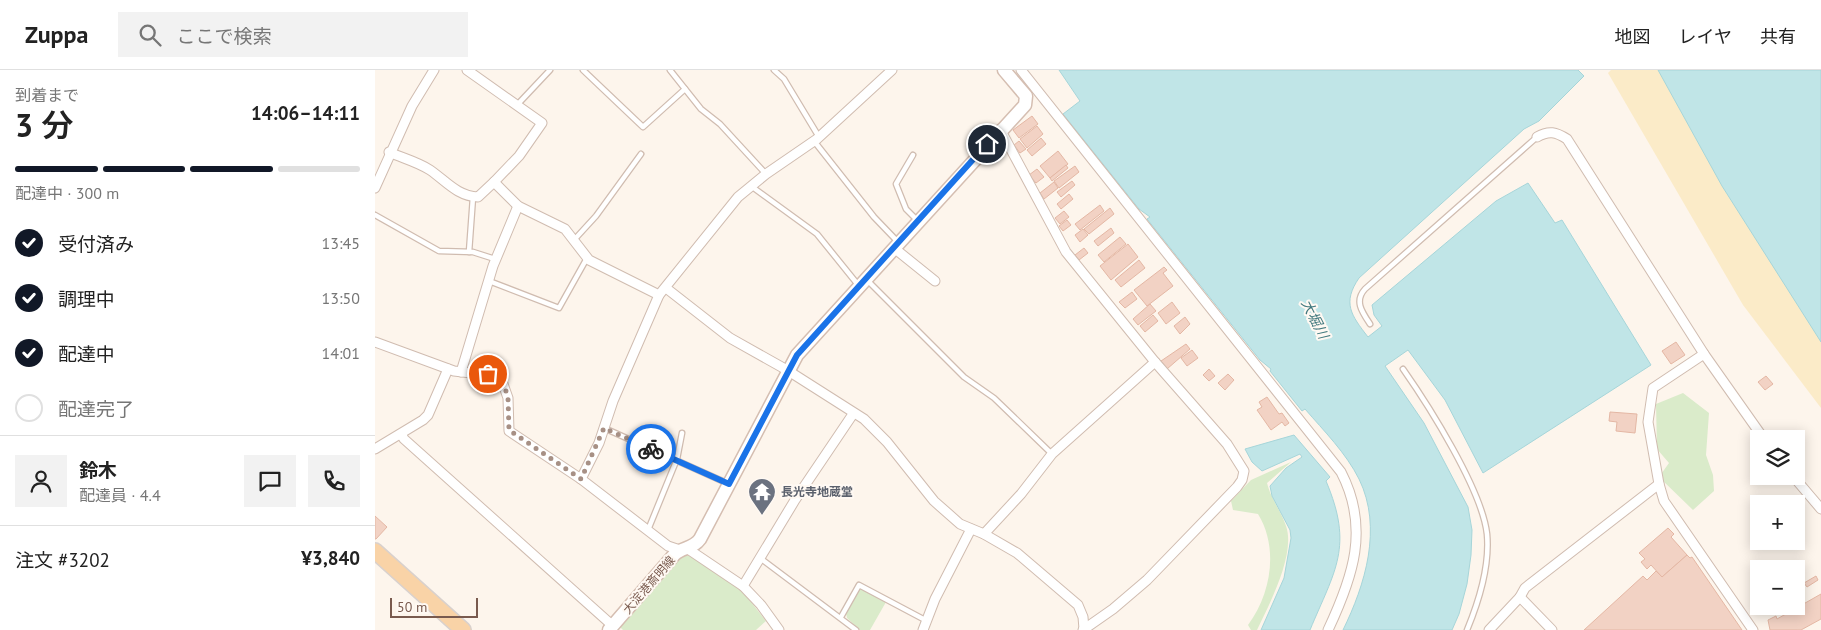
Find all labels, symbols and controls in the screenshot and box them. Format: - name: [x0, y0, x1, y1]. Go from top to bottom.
- search box: [118, 12, 468, 57]
- text: Zuppa: [25, 19, 88, 50]
- icon: search: [136, 21, 164, 49]
- text: ここで検索: [176, 24, 271, 48]
- text: 地図: [1615, 25, 1651, 48]
- text: レイヤ: [1679, 25, 1732, 48]
- text: 共有: [1760, 25, 1796, 48]
- text: 到着まで: [15, 85, 79, 105]
- text: 14:06–14:11: [251, 101, 360, 125]
- text: 3 分: [15, 104, 73, 146]
- pin: [966, 123, 1008, 165]
- icon: home: [973, 130, 1001, 158]
- text: 配達中 · 300 m: [15, 183, 119, 203]
- icon: check: [15, 229, 43, 257]
- text: 受付済み: [58, 232, 134, 256]
- text: 13:45: [322, 233, 360, 253]
- icon: check: [15, 284, 43, 312]
- text: 調理中: [58, 287, 115, 311]
- text: 13:50: [322, 288, 360, 308]
- water label: 大堀川: [1297, 296, 1333, 344]
- icon: check: [15, 339, 43, 367]
- text: 配達中: [58, 342, 115, 366]
- text: 14:01: [322, 343, 360, 363]
- pin: [467, 353, 509, 395]
- icon: bag: [474, 360, 502, 388]
- text: 配達完了: [58, 397, 134, 421]
- courier: [626, 424, 676, 474]
- map controls: [1750, 430, 1805, 615]
- button: layers: [1750, 430, 1805, 485]
- icon: bike: [637, 435, 665, 463]
- button: person: [15, 455, 67, 507]
- button: chat: [244, 455, 296, 507]
- button: phone: [308, 455, 360, 507]
- text: 鈴木: [79, 458, 117, 482]
- temple icon: 長光寺地蔵堂: [747, 477, 777, 516]
- place label: 長光寺地蔵堂: [781, 484, 853, 499]
- text: 配達員 · 4.4: [79, 485, 161, 505]
- button: +: [1750, 495, 1805, 550]
- text: ¥3,840: [301, 546, 360, 570]
- text: 注文 #3202: [15, 548, 110, 572]
- street label: 大淀港斎明線: [619, 553, 678, 617]
- button: −: [1750, 560, 1805, 615]
- scale bar: [390, 595, 477, 618]
- text: 50 m: [397, 598, 427, 616]

